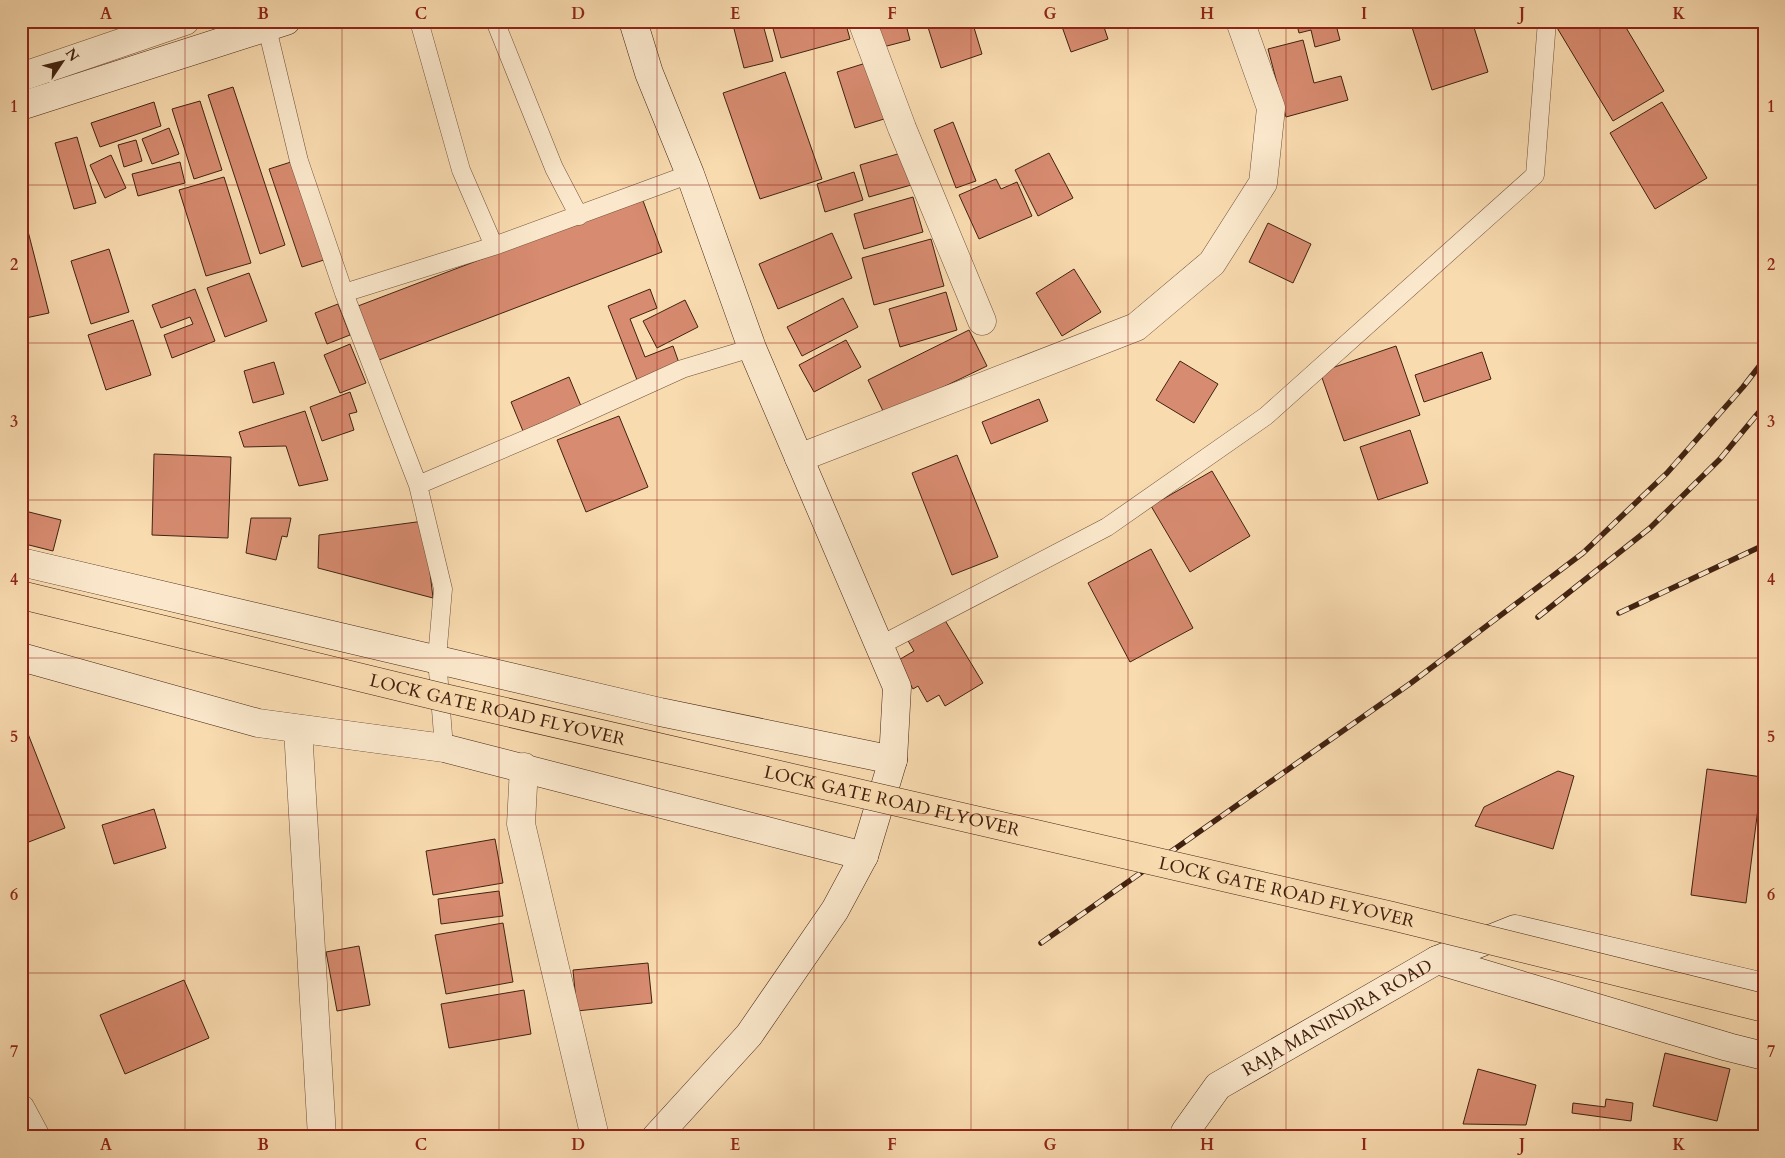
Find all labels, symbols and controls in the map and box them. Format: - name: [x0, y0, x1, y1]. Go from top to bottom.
- text: A: [100, 3, 112, 25]
- text: B: [257, 3, 269, 25]
- text: C: [415, 3, 427, 25]
- text: D: [571, 3, 585, 25]
- text: E: [730, 3, 740, 25]
- text: F: [887, 3, 897, 25]
- text: G: [1043, 3, 1057, 25]
- text: H: [1200, 3, 1214, 25]
- text: I: [1361, 3, 1367, 25]
- text: J: [1517, 3, 1525, 25]
- text: K: [1673, 3, 1686, 25]
- north arrow: [38, 38, 88, 88]
- text: N: [61, 44, 84, 65]
- text: 1: [10, 96, 18, 118]
- text: 1: [1767, 96, 1775, 118]
- text: 2: [10, 254, 18, 276]
- text: 2: [1767, 254, 1775, 276]
- text: 3: [10, 411, 18, 433]
- text: 3: [1767, 411, 1775, 433]
- text: 4: [10, 569, 18, 591]
- text: 4: [1767, 569, 1775, 591]
- street label: LOCK GATE ROAD FLYOVER: [367, 668, 628, 752]
- text: 5: [10, 726, 18, 748]
- text: 5: [1767, 726, 1775, 748]
- street label: LOCK GATE ROAD FLYOVER: [762, 759, 1023, 843]
- street label: LOCK GATE ROAD FLYOVER: [1156, 850, 1418, 934]
- text: 6: [10, 884, 18, 906]
- text: 6: [1767, 884, 1775, 906]
- street label: RAJA MANINDRA ROAD: [1237, 953, 1437, 1082]
- text: 7: [10, 1041, 18, 1063]
- text: 7: [1767, 1041, 1775, 1063]
- text: A: [100, 1134, 112, 1156]
- text: B: [257, 1134, 269, 1156]
- text: C: [415, 1134, 427, 1156]
- text: D: [571, 1134, 585, 1156]
- text: E: [730, 1134, 740, 1156]
- text: F: [887, 1134, 897, 1156]
- text: G: [1043, 1134, 1057, 1156]
- text: H: [1200, 1134, 1214, 1156]
- text: I: [1361, 1134, 1367, 1156]
- text: J: [1517, 1134, 1525, 1156]
- text: K: [1673, 1134, 1686, 1156]

